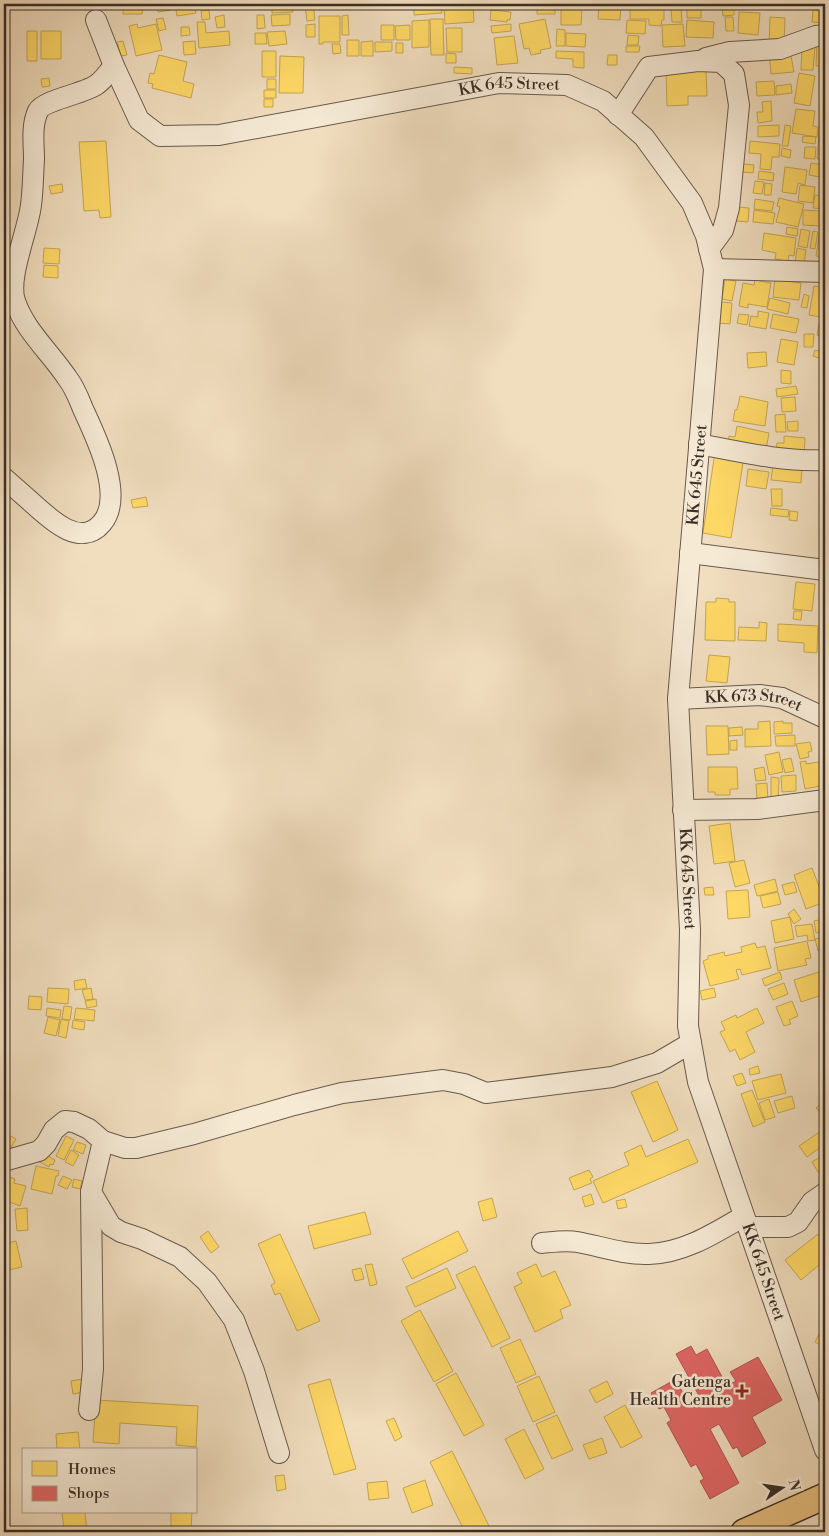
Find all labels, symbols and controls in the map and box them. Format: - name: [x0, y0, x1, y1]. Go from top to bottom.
- street label: KK 645 Street: [457, 73, 560, 100]
- street label: KK 645 Street: [683, 423, 711, 527]
- street label: KK 673 Street: [704, 685, 806, 716]
- street label: KK 645 Street: [675, 827, 700, 930]
- street label: KK 645 Street: [737, 1220, 790, 1324]
- place label: Gatenga Health Centre: [629, 1372, 732, 1410]
- marker: Gatenga Health Centre: [735, 1384, 749, 1398]
- legend: [22, 1448, 198, 1514]
- text: Homes: [68, 1460, 116, 1479]
- north arrow: [756, 1464, 806, 1514]
- text: N: [784, 1478, 804, 1493]
- text: Shops: [68, 1484, 109, 1503]

